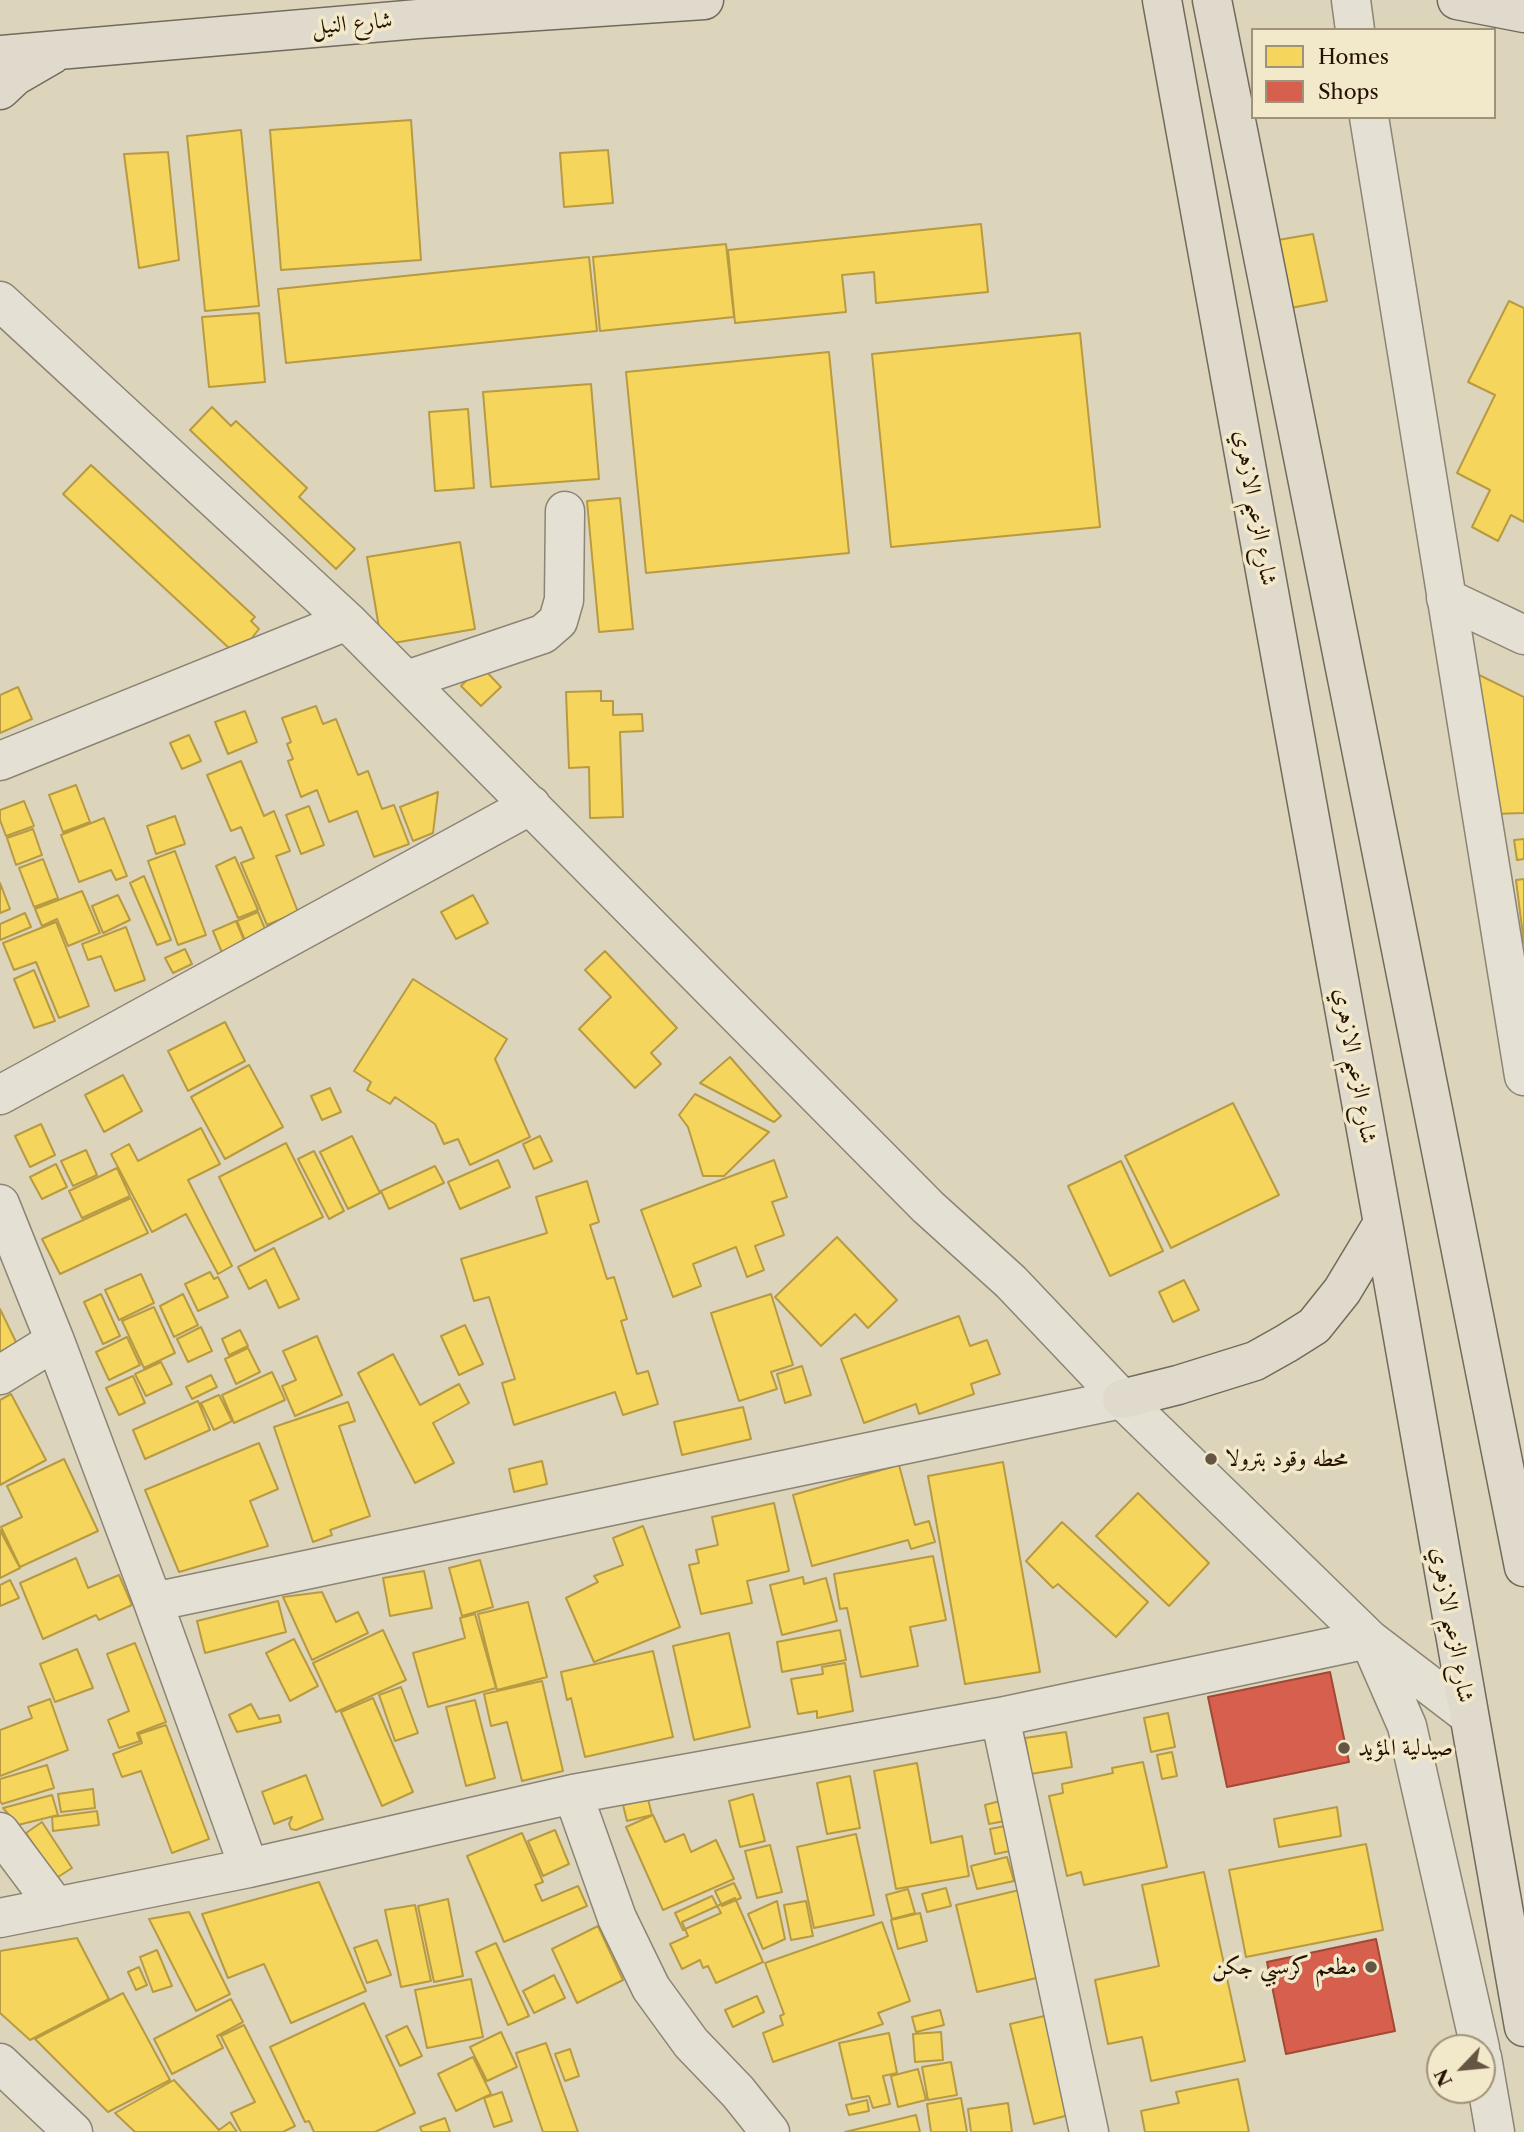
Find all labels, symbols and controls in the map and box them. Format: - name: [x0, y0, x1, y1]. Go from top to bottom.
- street label: شارع النيل: [310, 7, 394, 41]
- legend: [1251, 28, 1496, 119]
- text: Homes: [1318, 44, 1389, 69]
- text: Shops: [1318, 79, 1379, 104]
- street label: شارع الزعيم الازهري: [1228, 428, 1282, 588]
- street label: شارع الزعيم الازهري: [1328, 986, 1382, 1146]
- place label: محطه وقود بترولا: [1225, 1445, 1348, 1473]
- marker: محطه وقود بترولا: [1203, 1451, 1219, 1467]
- street label: شارع الزعيم الازهري: [1425, 1545, 1479, 1705]
- place label: صيدلية المؤيد: [1358, 1734, 1453, 1762]
- marker: صيدلية المؤيد: [1336, 1740, 1352, 1756]
- place label: مطعم كرسبي جكن: [1212, 1953, 1357, 1981]
- marker: مطعم كرسبي جكن: [1363, 1959, 1379, 1975]
- north arrow: [1426, 2034, 1496, 2104]
- text: N: [1430, 2065, 1457, 2090]

